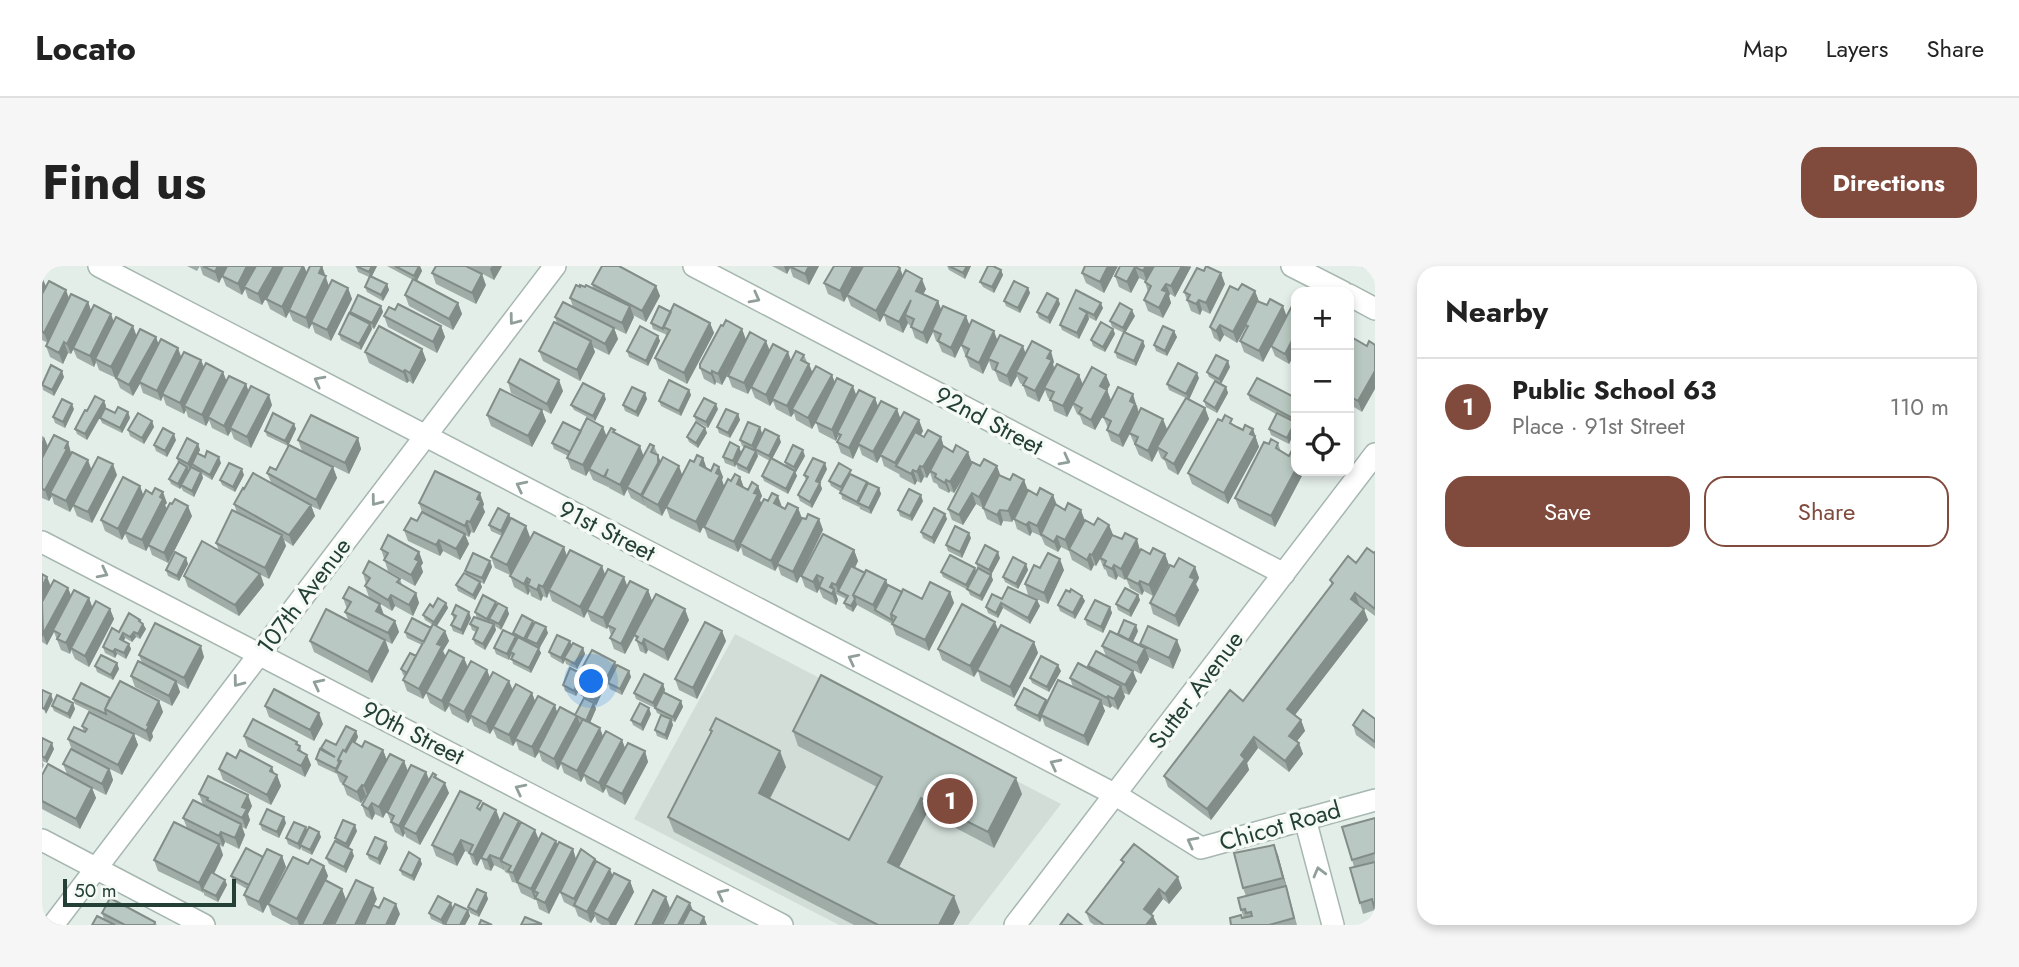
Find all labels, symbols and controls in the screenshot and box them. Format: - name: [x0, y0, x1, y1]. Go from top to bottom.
- text: Locato: [35, 25, 136, 72]
- text: Map: [1743, 31, 1788, 66]
- text: Layers: [1826, 31, 1888, 66]
- text: Share: [1926, 31, 1984, 66]
- text: Find us: [42, 147, 206, 217]
- button: Directions: [1801, 147, 1977, 218]
- map controls: [1291, 287, 1354, 476]
- button: +: [1291, 287, 1354, 350]
- one-way arrow: [748, 289, 760, 303]
- text: Nearby: [1445, 290, 1548, 333]
- one-way arrow: [509, 313, 522, 325]
- button: −: [1291, 350, 1354, 413]
- text: Public School 63: [1512, 371, 1716, 409]
- one-way arrow: [314, 376, 326, 390]
- street label: 92nd Street: [929, 377, 1050, 464]
- text: 1: [1462, 390, 1474, 424]
- text: 110 m: [1890, 390, 1949, 424]
- text: Place · 91st Street: [1512, 409, 1685, 443]
- button: locate: [1291, 413, 1354, 476]
- one-way arrow: [1057, 452, 1070, 466]
- button: Save: [1445, 476, 1690, 547]
- button: Share: [1704, 476, 1949, 547]
- one-way arrow: [516, 481, 528, 495]
- street label: 91st Street: [553, 491, 662, 570]
- one-way arrow: [372, 493, 384, 506]
- street label: 107th Avenue: [248, 530, 359, 661]
- one-way arrow: [96, 564, 108, 578]
- street label: Sutter Avenue: [1140, 623, 1252, 756]
- one-way arrow: [848, 654, 860, 667]
- your location: [574, 664, 608, 698]
- one-way arrow: [234, 675, 247, 687]
- one-way arrow: [313, 678, 325, 692]
- street label: 90th Street: [356, 692, 471, 773]
- one-way arrow: [1050, 758, 1062, 772]
- pin: 1: [927, 775, 973, 827]
- one-way arrow: [515, 783, 527, 797]
- street label: Chicot Road: [1215, 792, 1345, 860]
- one-way arrow: [1187, 837, 1200, 851]
- one-way arrow: [1313, 866, 1327, 878]
- scale bar: [63, 876, 236, 908]
- text: 50 m: [74, 877, 117, 904]
- one-way arrow: [717, 888, 729, 902]

